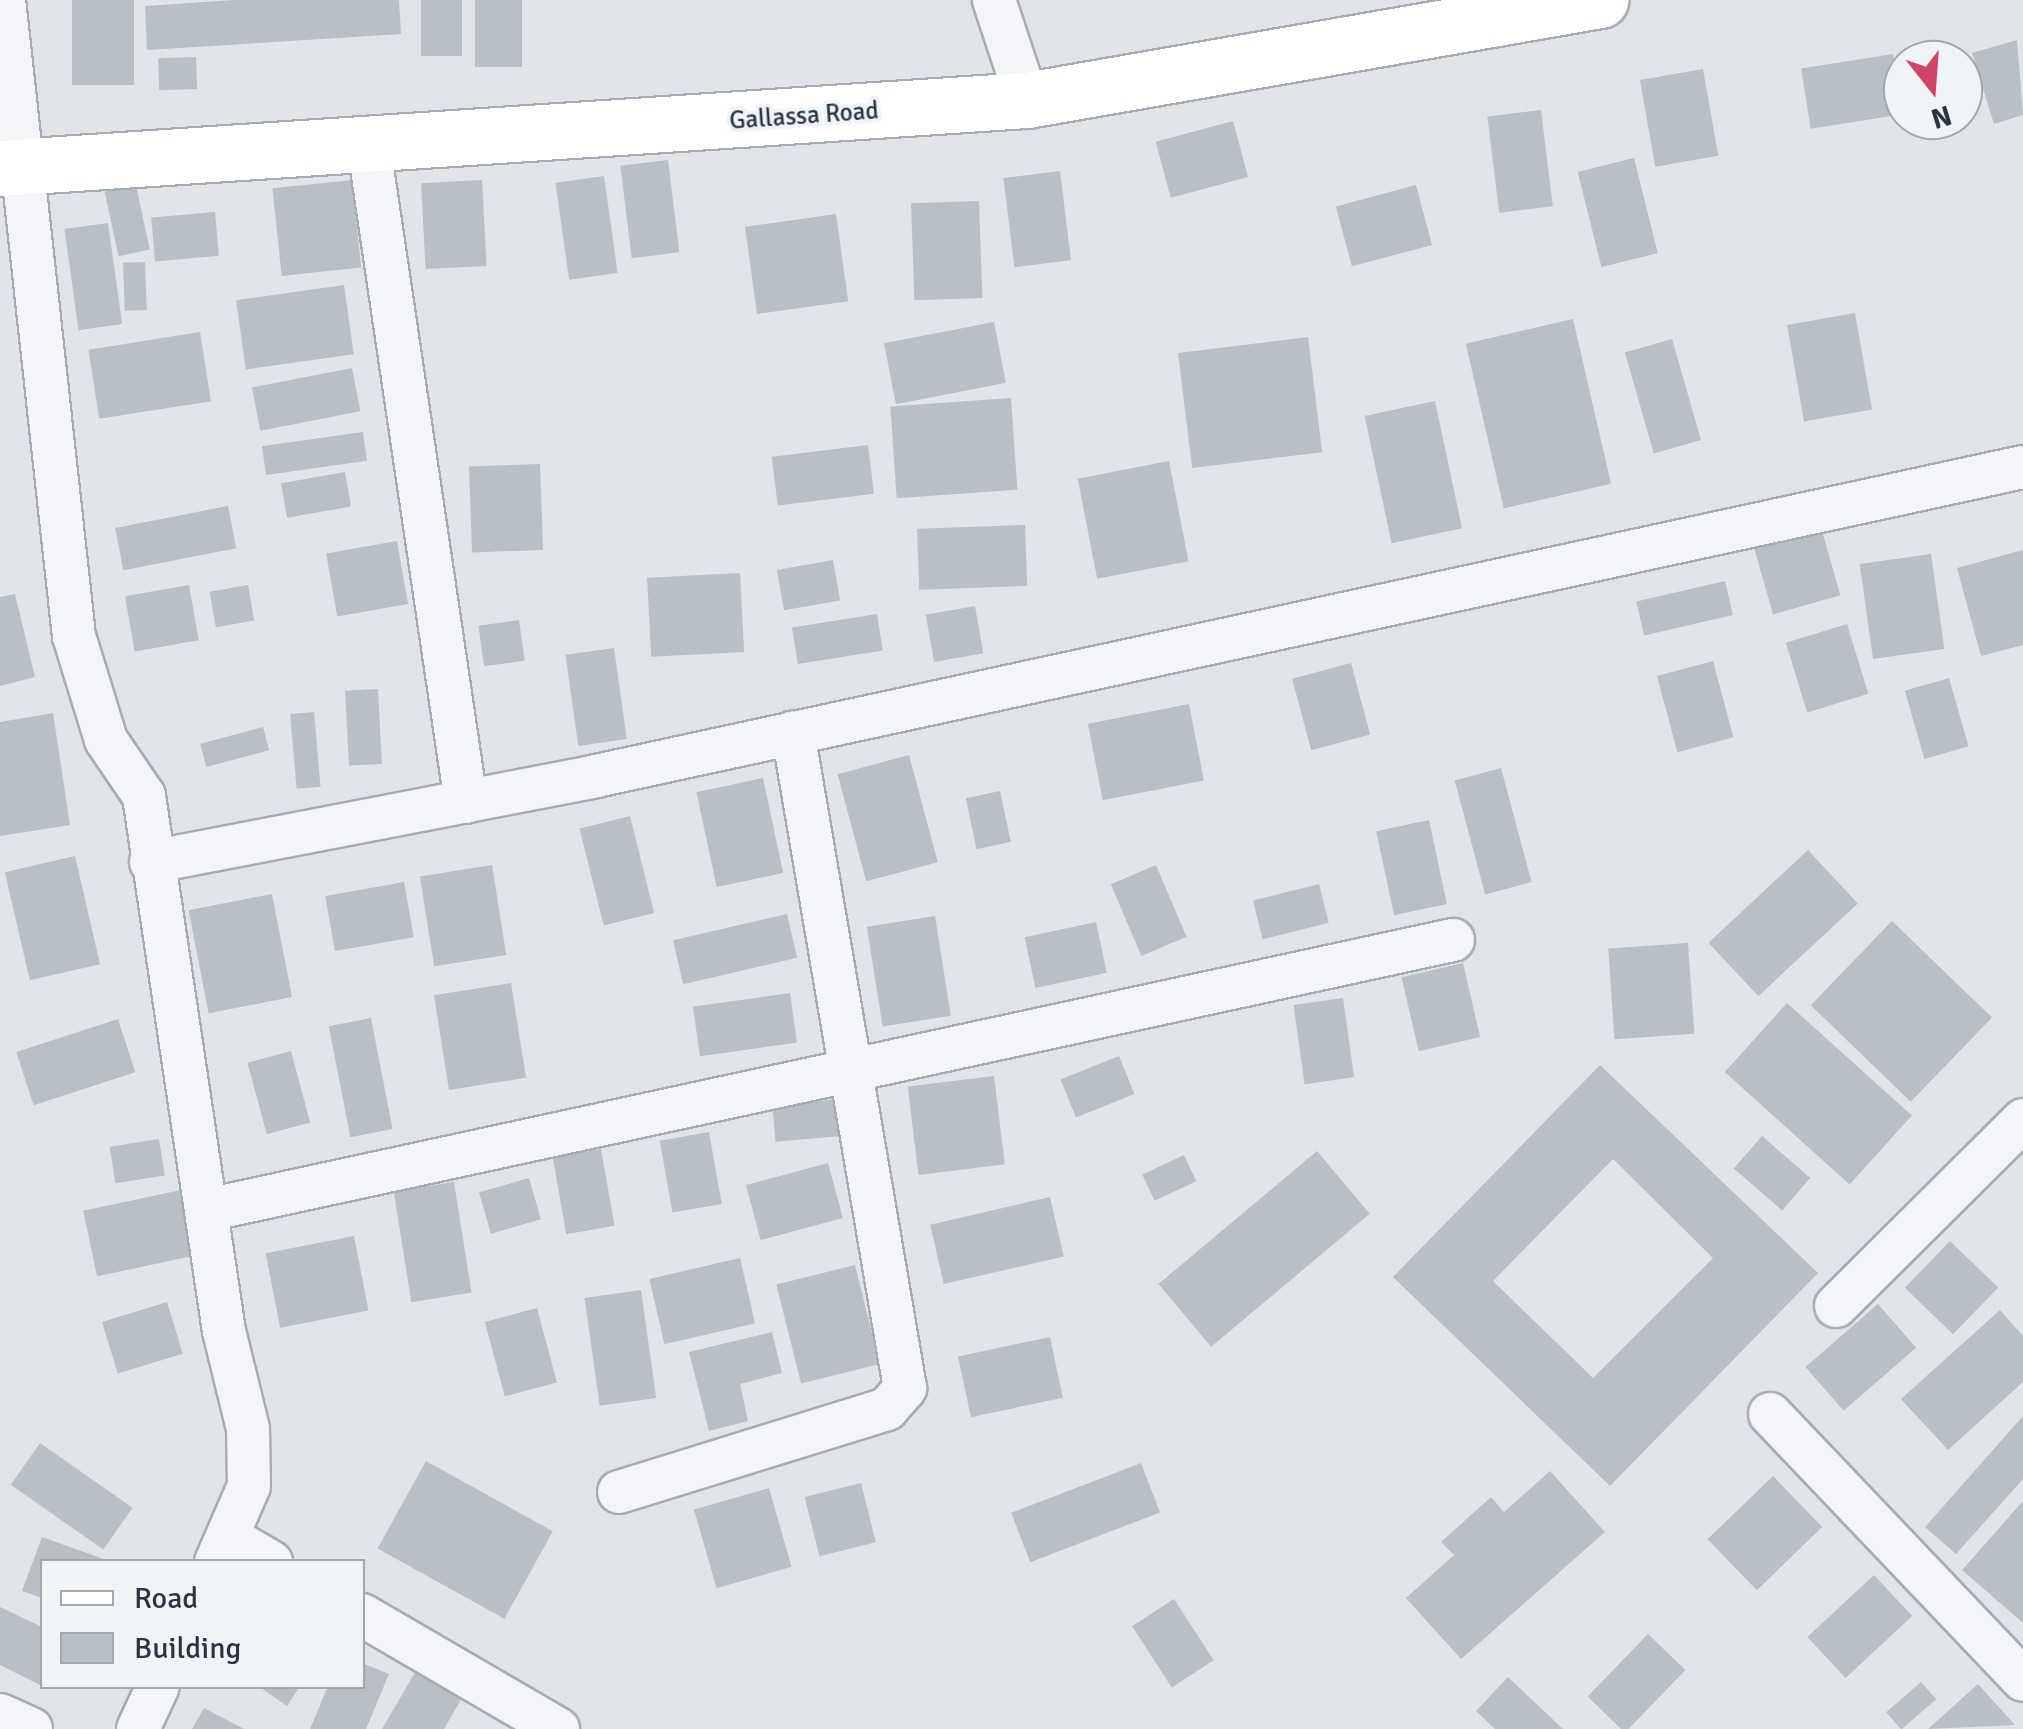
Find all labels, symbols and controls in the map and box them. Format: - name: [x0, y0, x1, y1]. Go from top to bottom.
- north arrow: [1883, 40, 1983, 140]
- street label: Gallassa Road: [728, 96, 880, 136]
- text: N: [1927, 98, 1955, 136]
- legend: [40, 1559, 365, 1689]
- text: Road: [134, 1580, 198, 1617]
- text: Building: [134, 1630, 241, 1667]

